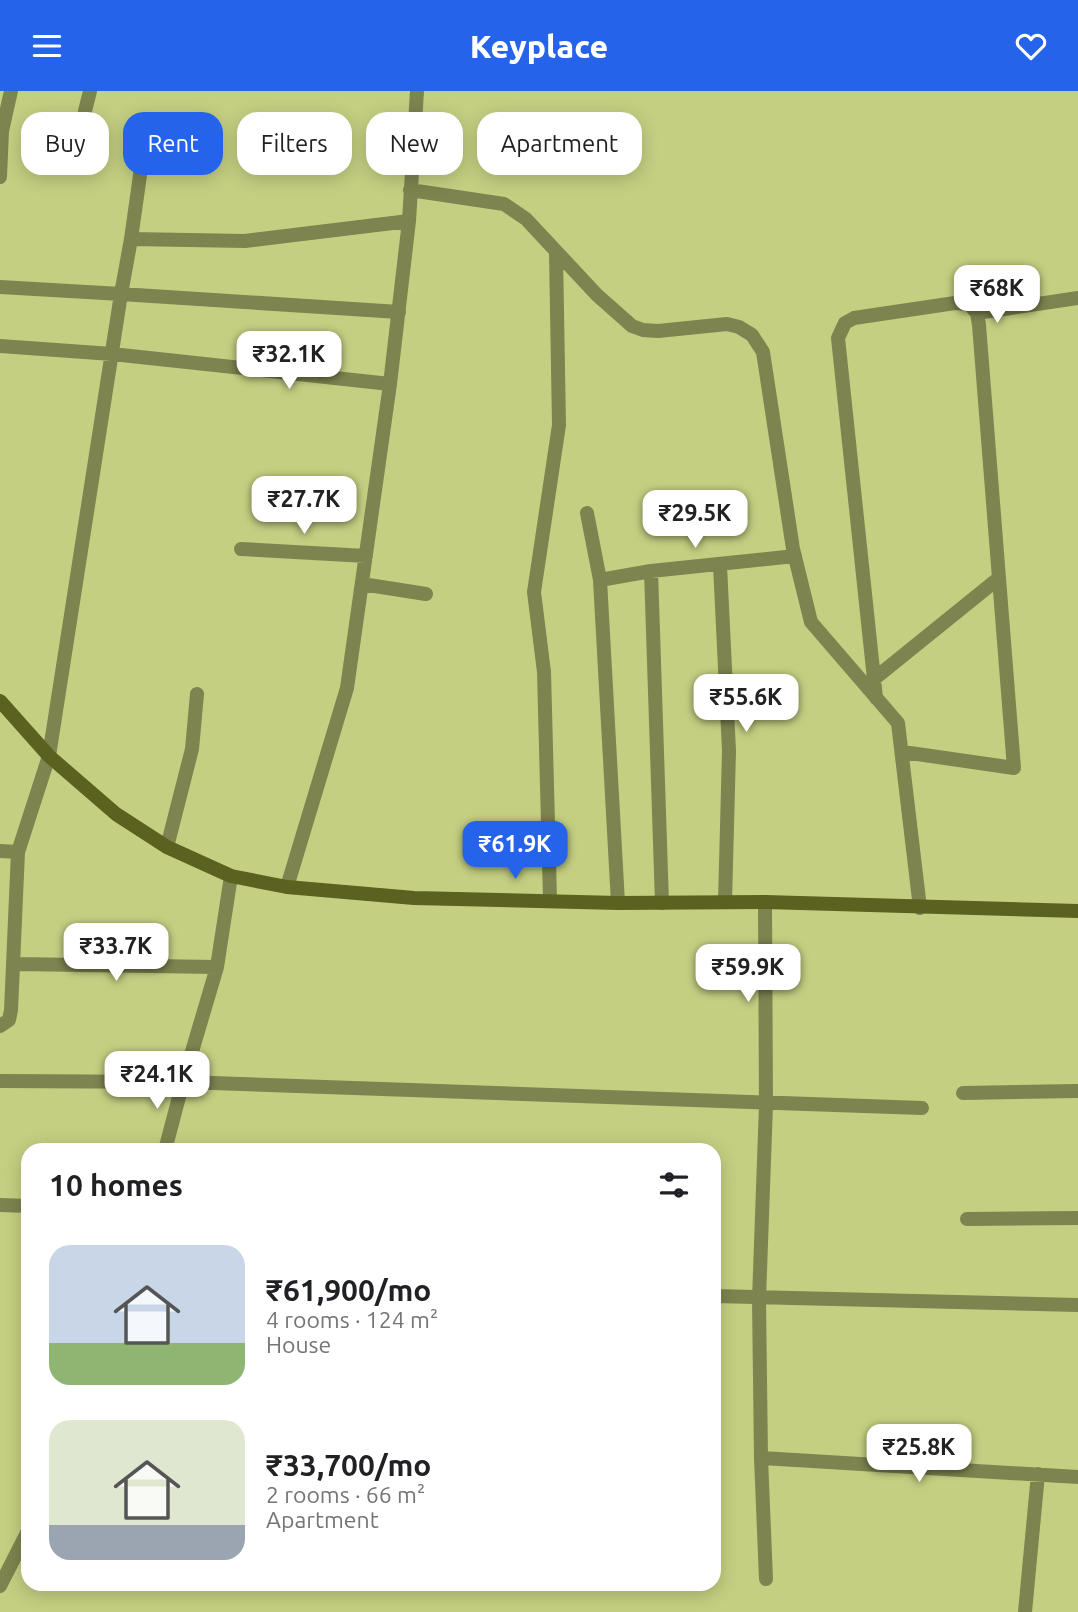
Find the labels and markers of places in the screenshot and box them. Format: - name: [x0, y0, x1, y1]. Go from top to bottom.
- pin: ₹68K: [956, 265, 1038, 325]
- pin: ₹32.1K: [232, 331, 346, 391]
- pin: ₹27.7K: [247, 477, 361, 536]
- pin: ₹29.5K: [638, 491, 752, 550]
- pin: ₹55.6K: [689, 675, 803, 734]
- pin: ₹61.9K: [458, 821, 572, 881]
- pin: ₹33.7K: [59, 923, 173, 983]
- pin: ₹59.9K: [691, 944, 805, 1004]
- pin: ₹24.1K: [100, 1051, 214, 1111]
- pin: ₹25.8K: [862, 1425, 976, 1484]

